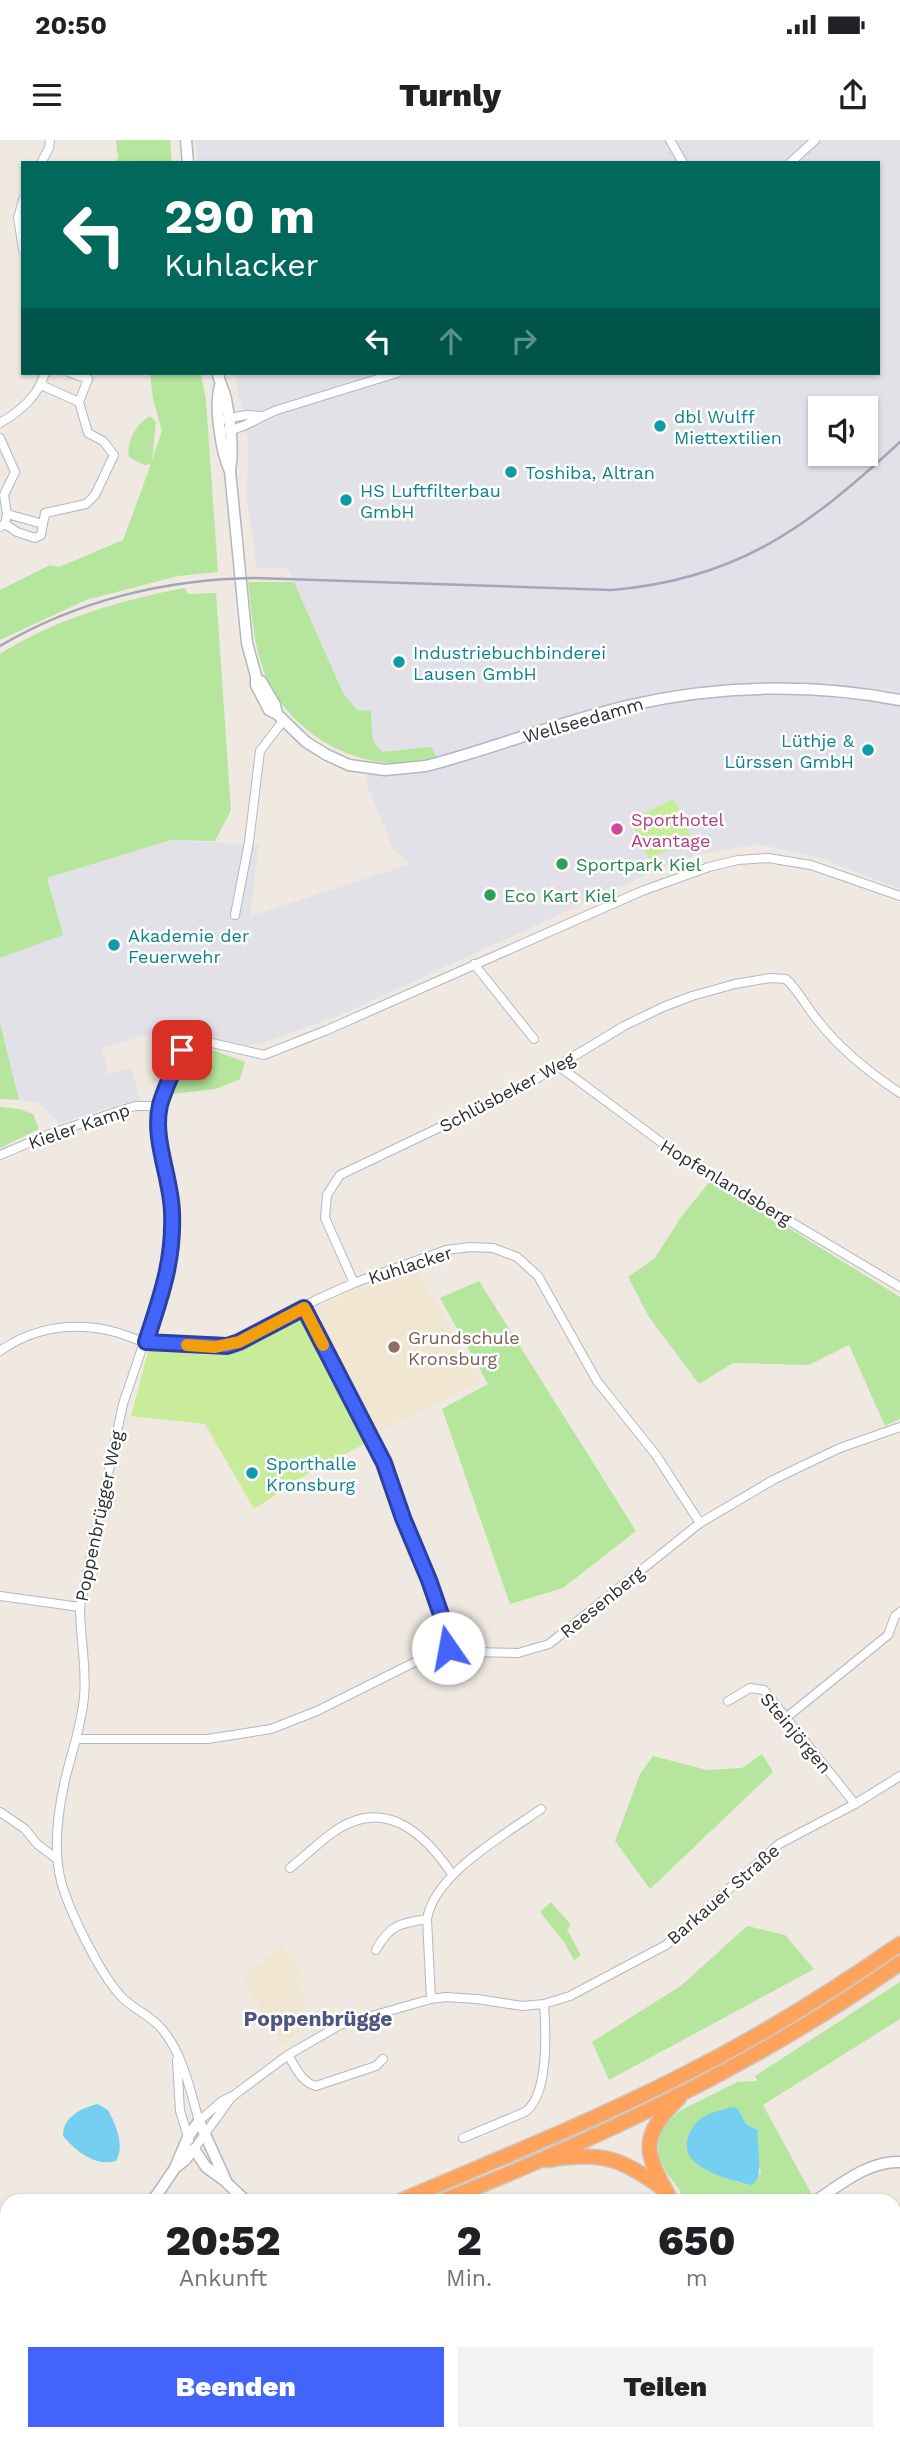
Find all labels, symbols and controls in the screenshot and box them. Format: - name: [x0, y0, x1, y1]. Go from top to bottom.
- text: 20:50: [35, 10, 107, 40]
- icon: menu: [28, 76, 66, 114]
- text: Turnly: [399, 76, 501, 114]
- icon: share: [834, 76, 872, 114]
- text: 290 m: [164, 187, 315, 245]
- icon: left: [49, 189, 140, 280]
- text: Kuhlacker: [164, 246, 319, 284]
- icon: left: [359, 322, 397, 360]
- icon: ahead: [432, 322, 470, 360]
- icon: right: [505, 322, 543, 360]
- map controls: [808, 396, 878, 466]
- button: sound: [808, 396, 878, 466]
- place label: dbl Wulff Miettextilien: [674, 406, 782, 448]
- marker: dbl Wulff Miettextilien: [652, 418, 668, 434]
- place label: Toshiba, Altran: [525, 462, 655, 483]
- marker: Toshiba, Altran: [503, 464, 519, 480]
- place label: HS Luftfilterbau GmbH: [360, 480, 501, 522]
- marker: HS Luftfilterbau GmbH: [338, 492, 354, 508]
- place label: Industriebuchbinderei Lausen GmbH: [413, 642, 606, 684]
- marker: Industriebuchbinderei Lausen GmbH: [391, 654, 407, 670]
- street label: Wellseedamm: [520, 693, 646, 747]
- place label: Lüthje & Lürssen GmbH: [724, 730, 855, 772]
- marker: Lüthje & Lürssen GmbH: [860, 742, 876, 758]
- place label: Sporthotel Avantage: [631, 809, 725, 851]
- marker: Sporthotel Avantage: [609, 821, 625, 837]
- place label: Sportpark Kiel: [576, 854, 702, 875]
- marker: Sportpark Kiel: [554, 856, 570, 872]
- place label: Eco Kart Kiel: [504, 885, 617, 906]
- marker: Eco Kart Kiel: [482, 887, 498, 903]
- place label: Akademie der Feuerwehr: [128, 925, 249, 967]
- marker: Akademie der Feuerwehr: [106, 937, 122, 953]
- pin: [152, 1020, 212, 1080]
- icon: arrive: [163, 1031, 201, 1069]
- street label: Schlüsbeker Weg: [436, 1047, 579, 1137]
- street label: Kieler Kamp: [25, 1099, 133, 1153]
- street label: Hopfenlandsberg: [657, 1135, 796, 1230]
- street label: Kuhlacker: [365, 1242, 455, 1288]
- place label: Grundschule Kronsburg: [408, 1327, 520, 1369]
- marker: Grundschule Kronsburg: [386, 1339, 402, 1355]
- street label: Poppenbrügger Weg: [71, 1428, 127, 1603]
- place label: Sporthalle Kronsburg: [266, 1453, 357, 1495]
- marker: Sporthalle Kronsburg: [244, 1465, 260, 1481]
- street label: Reesenberg: [556, 1562, 648, 1642]
- position arrow: [411, 1611, 485, 1685]
- street label: Steinjörgen: [756, 1688, 836, 1778]
- street label: Barkauer Straße: [663, 1840, 783, 1948]
- district label: Poppenbrügge: [244, 2006, 392, 2031]
- text: 20:52: [165, 2216, 281, 2265]
- text: 2: [457, 2216, 482, 2265]
- text: 650: [658, 2216, 736, 2265]
- text: Ankunft: [179, 2265, 267, 2292]
- text: Min.: [446, 2265, 492, 2292]
- text: m: [686, 2265, 708, 2292]
- button: Beenden: [28, 2347, 444, 2427]
- button: Teilen: [458, 2347, 873, 2427]

